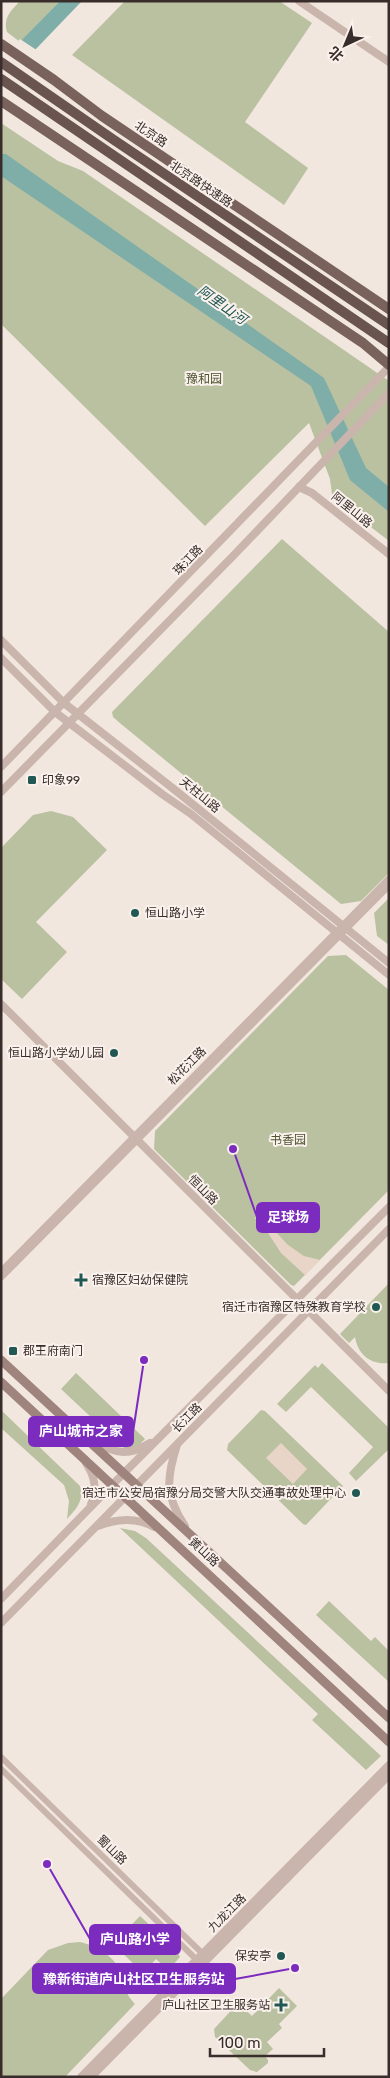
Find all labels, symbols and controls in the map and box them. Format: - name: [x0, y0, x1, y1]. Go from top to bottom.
- north arrow: [320, 20, 370, 70]
- text: 北: [325, 43, 347, 65]
- street label: 北京路: [132, 118, 170, 150]
- street label: 北京路快速路: [167, 158, 235, 210]
- water label: 阿里山河: [194, 282, 252, 330]
- park label: 豫和园: [186, 372, 222, 386]
- street label: 阿里山路: [329, 489, 375, 531]
- street label: 珠江路: [170, 542, 206, 578]
- place label: 印象99: [42, 773, 80, 787]
- marker: 印象99: [26, 774, 38, 786]
- street label: 天柱山路: [177, 774, 223, 816]
- place label: 恒山路小学: [145, 906, 205, 920]
- marker: 恒山路小学: [129, 907, 141, 919]
- street label: 松花江路: [165, 1044, 209, 1088]
- place label: 恒山路小学幼儿园: [8, 1046, 104, 1060]
- marker: 恒山路小学幼儿园: [108, 1047, 120, 1059]
- park label: 书香园: [270, 1133, 306, 1147]
- street label: 恒山路: [185, 1172, 221, 1208]
- callout: 足球场: [257, 1203, 319, 1232]
- text: 足球场: [267, 1209, 309, 1226]
- marker: 宿豫区妇幼保健院: [74, 1273, 88, 1287]
- place label: 宿豫区妇幼保健院: [92, 1273, 188, 1287]
- place label: 宿迁市宿豫区特殊教育学校: [222, 1300, 366, 1314]
- marker: 宿迁市宿豫区特殊教育学校: [370, 1301, 382, 1313]
- place label: 郡王府南门: [23, 1344, 83, 1358]
- marker: 郡王府南门: [7, 1345, 19, 1357]
- street label: 长江路: [169, 1400, 205, 1436]
- callout: 庐山城市之家: [29, 1417, 133, 1446]
- text: 庐山城市之家: [39, 1423, 123, 1440]
- place label: 宿迁市公安局宿豫分局交警大队交通事故处理中心: [82, 1486, 346, 1500]
- marker: 宿迁市公安局宿豫分局交警大队交通事故处理中心: [350, 1487, 362, 1499]
- street label: 黄山路: [186, 1535, 222, 1569]
- street label: 蜀山路: [94, 1832, 130, 1868]
- street label: 九龙江路: [205, 1891, 249, 1935]
- callout: 庐山路小学: [90, 1925, 180, 1954]
- text: 庐山路小学: [100, 1931, 170, 1948]
- place label: 保安亭: [235, 1949, 271, 1963]
- marker: 保安亭: [275, 1950, 287, 1962]
- callout: 豫新街道庐山社区卫生服务站: [33, 1964, 235, 1993]
- text: 豫新街道庐山社区卫生服务站: [43, 1971, 225, 1988]
- place label: 庐山社区卫生服务站: [162, 1998, 270, 2012]
- marker: 庐山社区卫生服务站: [274, 1998, 288, 2012]
- scale bar: [210, 2026, 324, 2058]
- text: 100 m: [218, 2034, 260, 2052]

